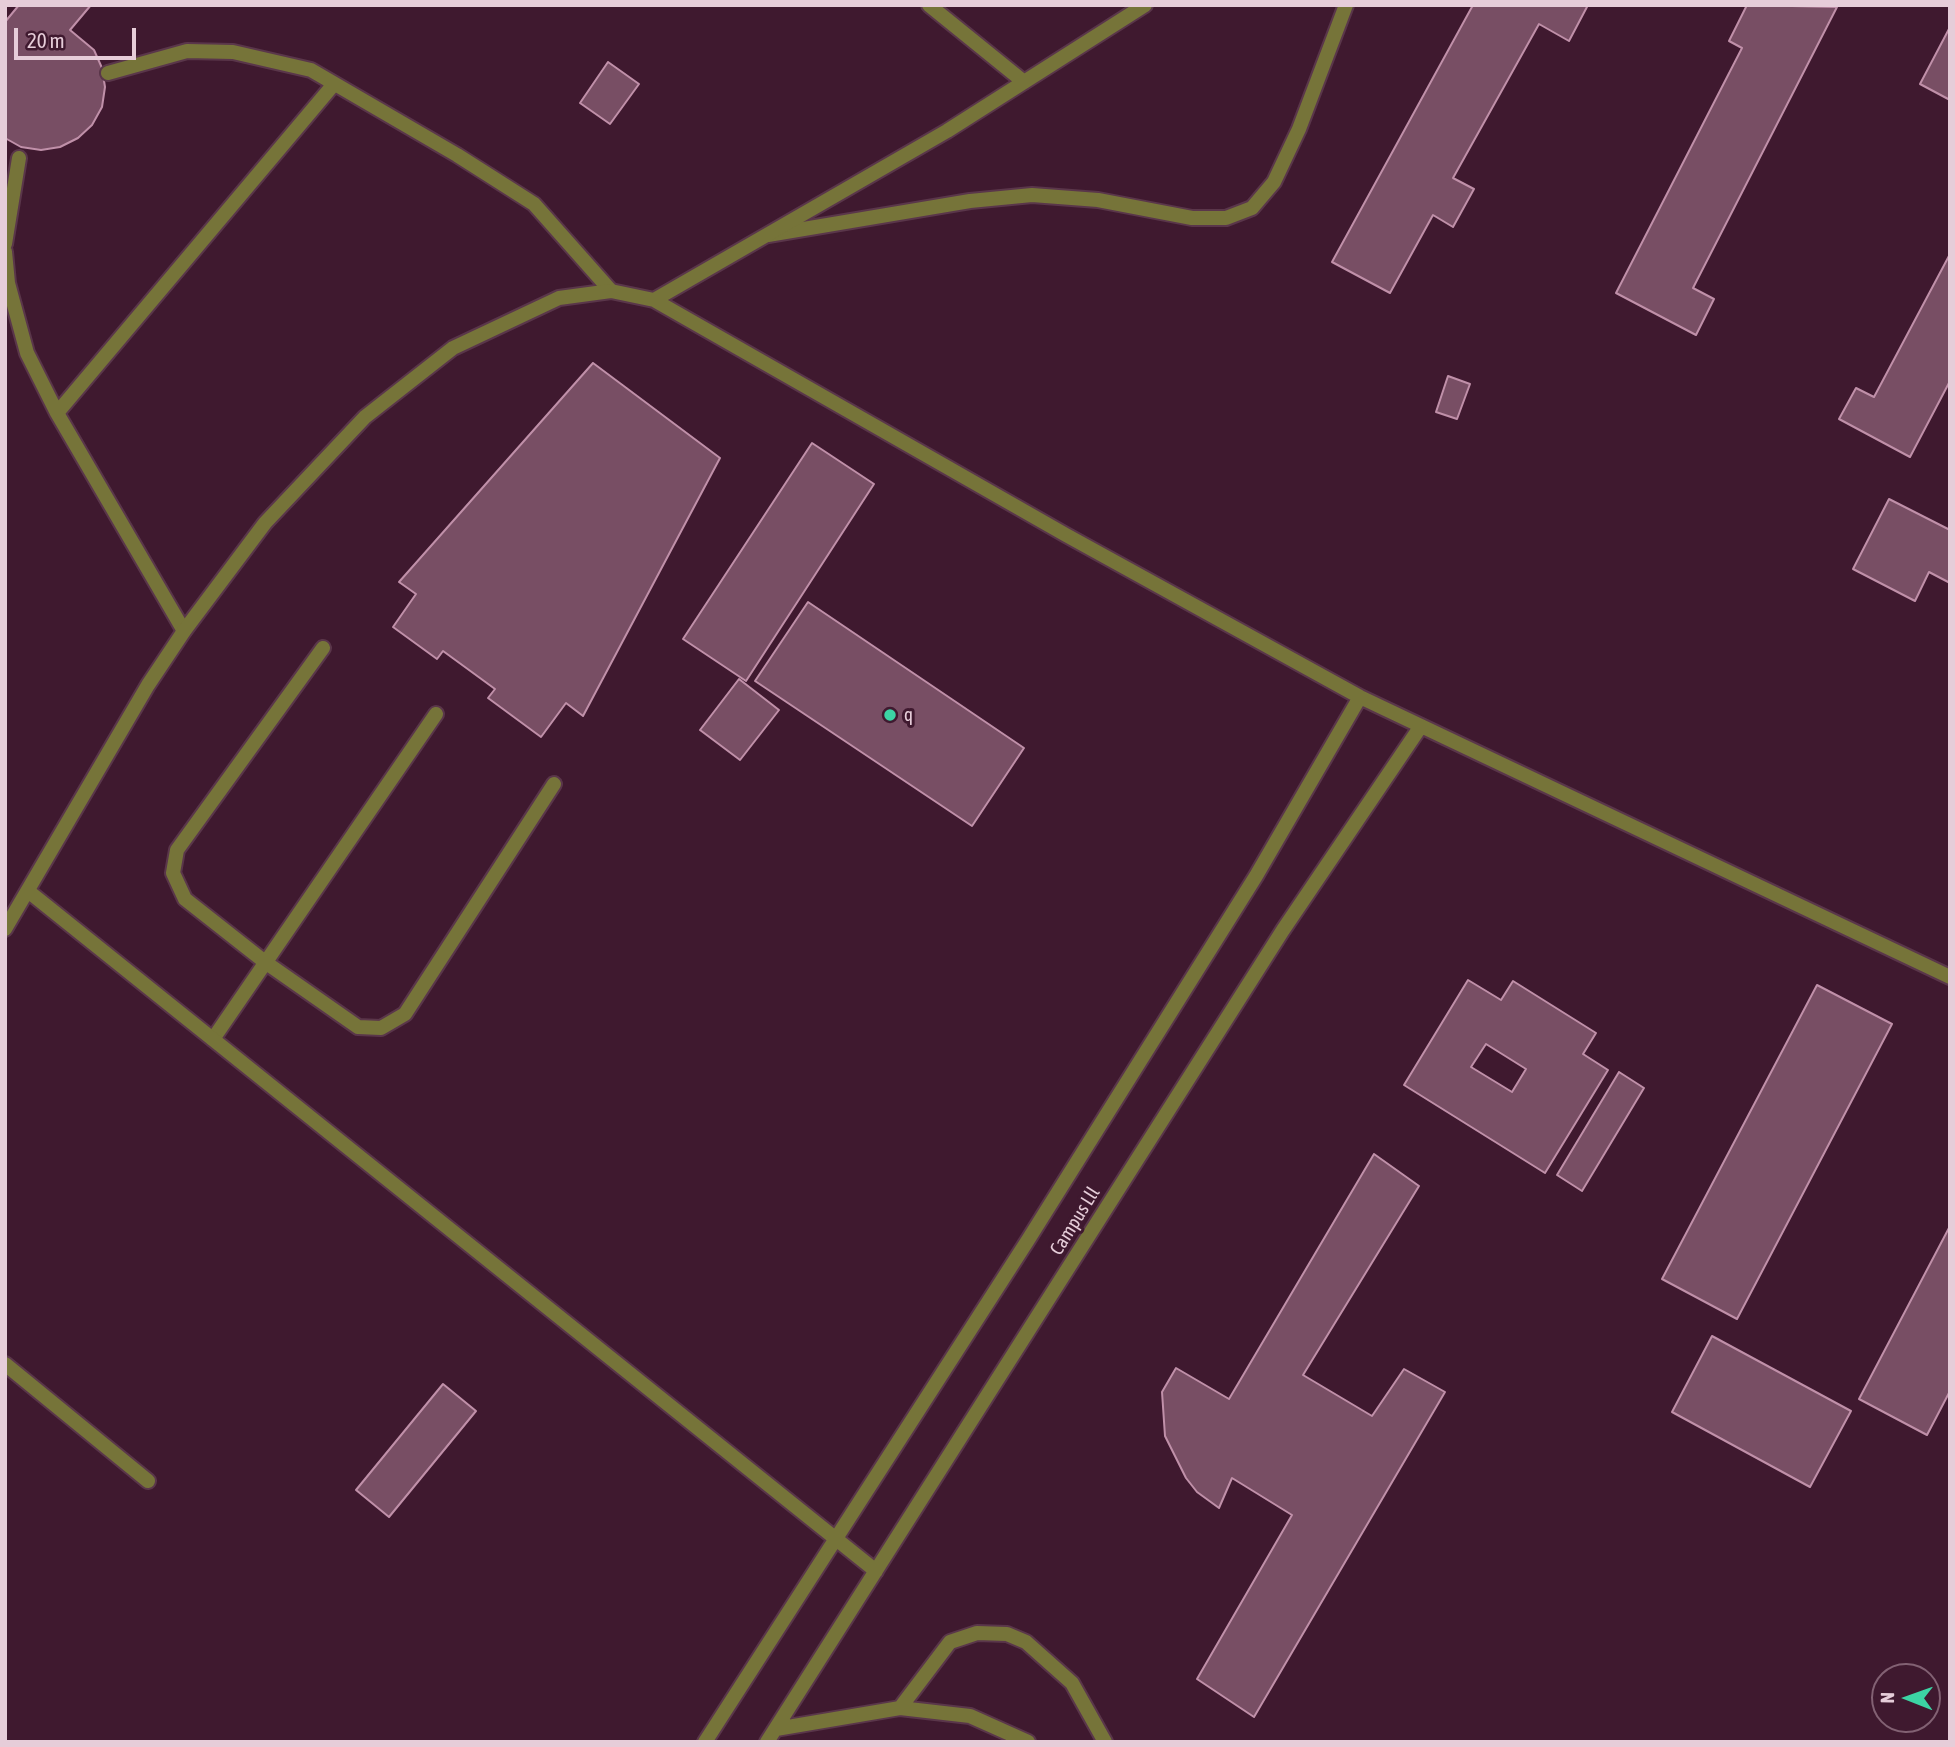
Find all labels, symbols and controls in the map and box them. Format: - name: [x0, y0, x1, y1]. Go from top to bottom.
- scale bar: [18, 14, 140, 58]
- text: 20 m: [27, 28, 65, 52]
- place label: q: [904, 704, 913, 726]
- marker: q: [882, 707, 898, 723]
- street label: Campus Lll: [1045, 1183, 1105, 1259]
- north arrow: [1871, 1663, 1941, 1733]
- text: N: [1876, 1692, 1898, 1703]

